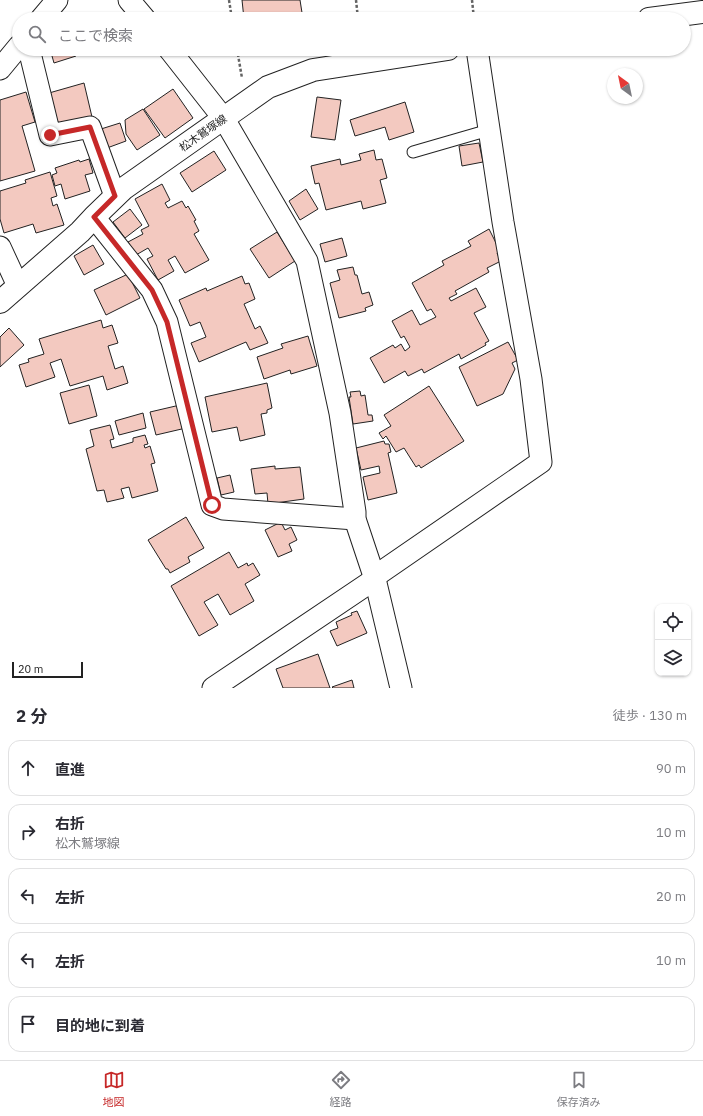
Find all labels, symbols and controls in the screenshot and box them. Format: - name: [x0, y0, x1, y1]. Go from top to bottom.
- search box: [12, 12, 691, 56]
- icon: search: [26, 23, 48, 45]
- text: ここで検索: [58, 26, 133, 45]
- north arrow: [607, 68, 643, 104]
- street label: 松木鷲塚線: [176, 111, 230, 155]
- route end: [41, 126, 59, 144]
- route start: [203, 496, 221, 514]
- map controls: [655, 604, 691, 676]
- button: locate: [655, 604, 691, 640]
- button: layers: [655, 640, 691, 676]
- scale bar: [12, 660, 83, 679]
- text: 20 m: [18, 662, 43, 676]
- text: 2 分: [16, 705, 47, 727]
- text: 徒歩 · 130 m: [613, 707, 687, 724]
- icon: ahead: [17, 757, 39, 779]
- text: 直進: [55, 760, 85, 779]
- text: 90 m: [656, 760, 686, 777]
- text: 右折: [55, 814, 85, 833]
- icon: right: [17, 821, 39, 843]
- text: 10 m: [656, 824, 686, 841]
- text: 松木鷲塚線: [55, 835, 120, 852]
- icon: left: [17, 885, 39, 907]
- text: 左折: [55, 888, 85, 907]
- text: 20 m: [656, 888, 686, 905]
- icon: left: [17, 949, 39, 971]
- text: 左折: [55, 952, 85, 971]
- text: 10 m: [656, 952, 686, 969]
- icon: arrive: [17, 1013, 39, 1035]
- text: 目的地に到着: [55, 1016, 145, 1035]
- tab: 地図: [103, 1069, 125, 1109]
- tab: 経路: [330, 1069, 352, 1109]
- tab: 保存済み: [557, 1069, 601, 1109]

